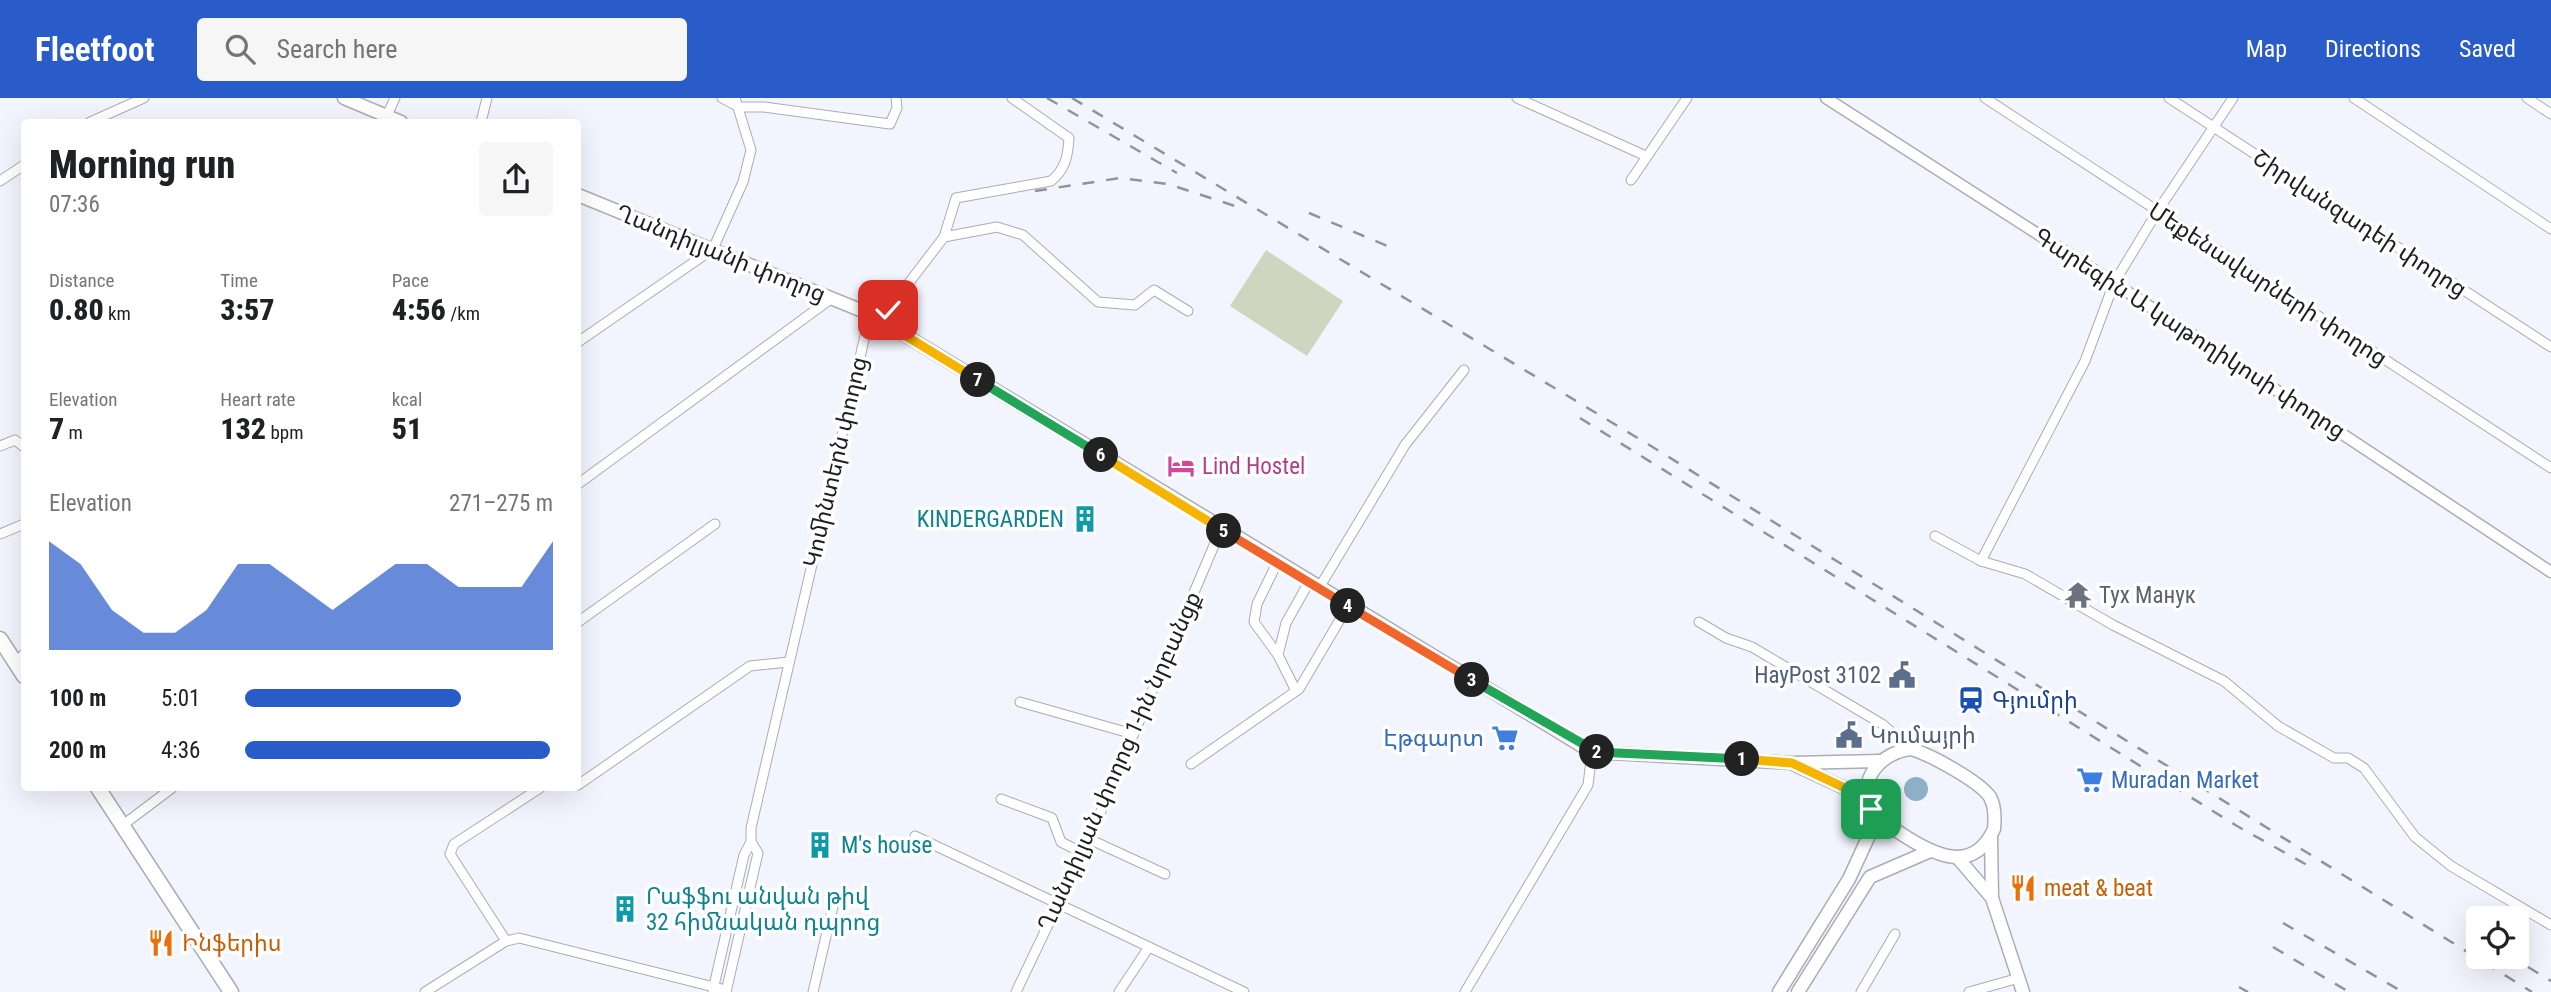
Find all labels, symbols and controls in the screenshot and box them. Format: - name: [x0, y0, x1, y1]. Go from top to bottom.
- search box: [197, 18, 687, 81]
- text: Fleetfoot: [35, 30, 155, 69]
- icon: search: [221, 30, 259, 68]
- text: Search here: [277, 34, 397, 64]
- text: Map: [2246, 35, 2287, 63]
- text: Directions: [2325, 35, 2421, 63]
- text: Saved: [2459, 35, 2516, 63]
- button: share: [479, 142, 553, 216]
- text: Morning run: [49, 143, 235, 187]
- street label: Շիրվանզադեի փողոց: [2248, 144, 2472, 303]
- text: 07:36: [49, 191, 100, 218]
- street label: Մեքենավարների փողոց: [2143, 197, 2392, 372]
- street label: Ղանդիլյանի փողոց: [612, 199, 830, 308]
- street label: Գարեգին Ա կաթողիկոսի փողոց: [2029, 222, 2351, 444]
- text: Distance: [49, 269, 114, 292]
- text: Time: [220, 269, 258, 292]
- text: Pace: [392, 269, 429, 292]
- pin: [858, 280, 918, 340]
- icon: check: [869, 291, 907, 329]
- text: 0.80: [49, 292, 104, 327]
- text: 3:57: [220, 292, 275, 327]
- text: 4:56: [392, 292, 446, 327]
- text: km: [104, 302, 131, 325]
- text: /km: [446, 302, 480, 325]
- street label: Կոմինտերն փողոց: [798, 354, 873, 570]
- pin: 7: [960, 362, 996, 398]
- text: 7: [973, 368, 982, 391]
- text: Elevation: [49, 388, 117, 411]
- text: Heart rate: [220, 388, 295, 411]
- text: kcal: [392, 388, 422, 411]
- text: 7: [49, 411, 64, 446]
- text: 132: [220, 411, 266, 446]
- text: 51: [392, 411, 422, 446]
- text: m: [64, 421, 83, 444]
- text: bpm: [266, 421, 303, 444]
- pin: 6: [1084, 438, 1118, 472]
- text: 6: [1096, 443, 1105, 466]
- hotel icon: Lind Hostel: [1166, 451, 1196, 481]
- place label: Lind Hostel: [1202, 453, 1305, 480]
- text: Elevation: [49, 490, 132, 517]
- text: 271–275 m: [449, 490, 553, 517]
- building icon: KINDERGARDEN: [1070, 504, 1100, 534]
- place label: KINDERGARDEN: [917, 506, 1064, 533]
- pin: 5: [1206, 514, 1242, 548]
- text: 5: [1219, 519, 1228, 542]
- temple icon: Тух Манук: [2063, 580, 2093, 610]
- place label: Тух Манук: [2099, 582, 2196, 609]
- street label: Ղանդիլյան փողոց 1-ին նրբանցք: [1032, 587, 1207, 935]
- pin: 4: [1330, 588, 1366, 624]
- text: 4: [1343, 594, 1352, 617]
- public building icon: HayPost 3102: [1887, 660, 1917, 690]
- pin: 3: [1454, 662, 1490, 698]
- place label: HayPost 3102: [1754, 662, 1881, 689]
- text: 3: [1467, 668, 1476, 691]
- text: 100 m: [49, 685, 106, 712]
- text: 5:01: [161, 685, 200, 712]
- station icon: Գյումրի: [1956, 685, 1986, 715]
- place label: Գյումրի: [1992, 687, 2078, 714]
- public building icon: Կումայրի: [1834, 720, 1864, 750]
- place label: Կումայրի: [1870, 722, 1976, 749]
- supermarket icon: Էթգարտ: [1490, 723, 1520, 753]
- place label: Էթգարտ: [1383, 725, 1484, 752]
- pin: 2: [1580, 734, 1614, 770]
- text: 200 m: [49, 737, 106, 764]
- text: 4:36: [161, 737, 200, 764]
- text: 2: [1592, 740, 1601, 763]
- pin: 1: [1724, 742, 1760, 776]
- text: 1: [1737, 747, 1746, 770]
- supermarket icon: Muradan Market: [2075, 765, 2105, 795]
- place label: Muradan Market: [2111, 767, 2259, 794]
- pin: [1841, 779, 1901, 839]
- icon: arrive: [1852, 790, 1890, 828]
- building icon: M's house: [805, 830, 835, 860]
- place label: M's house: [841, 832, 932, 859]
- restaurant icon: meat & beat: [2008, 873, 2038, 903]
- place label: meat & beat: [2044, 875, 2153, 902]
- place label: Րաֆֆու անվան թիվ 32 հիմնական դպրոց: [646, 883, 880, 936]
- building icon: Րաֆֆու անվան թիվ 32 հիմնական դպրոց: [610, 894, 640, 924]
- map controls: [2466, 906, 2529, 969]
- button: locate: [2466, 906, 2529, 969]
- restaurant icon: Ինֆերիս: [146, 928, 176, 958]
- place label: Ինֆերիս: [182, 930, 282, 957]

